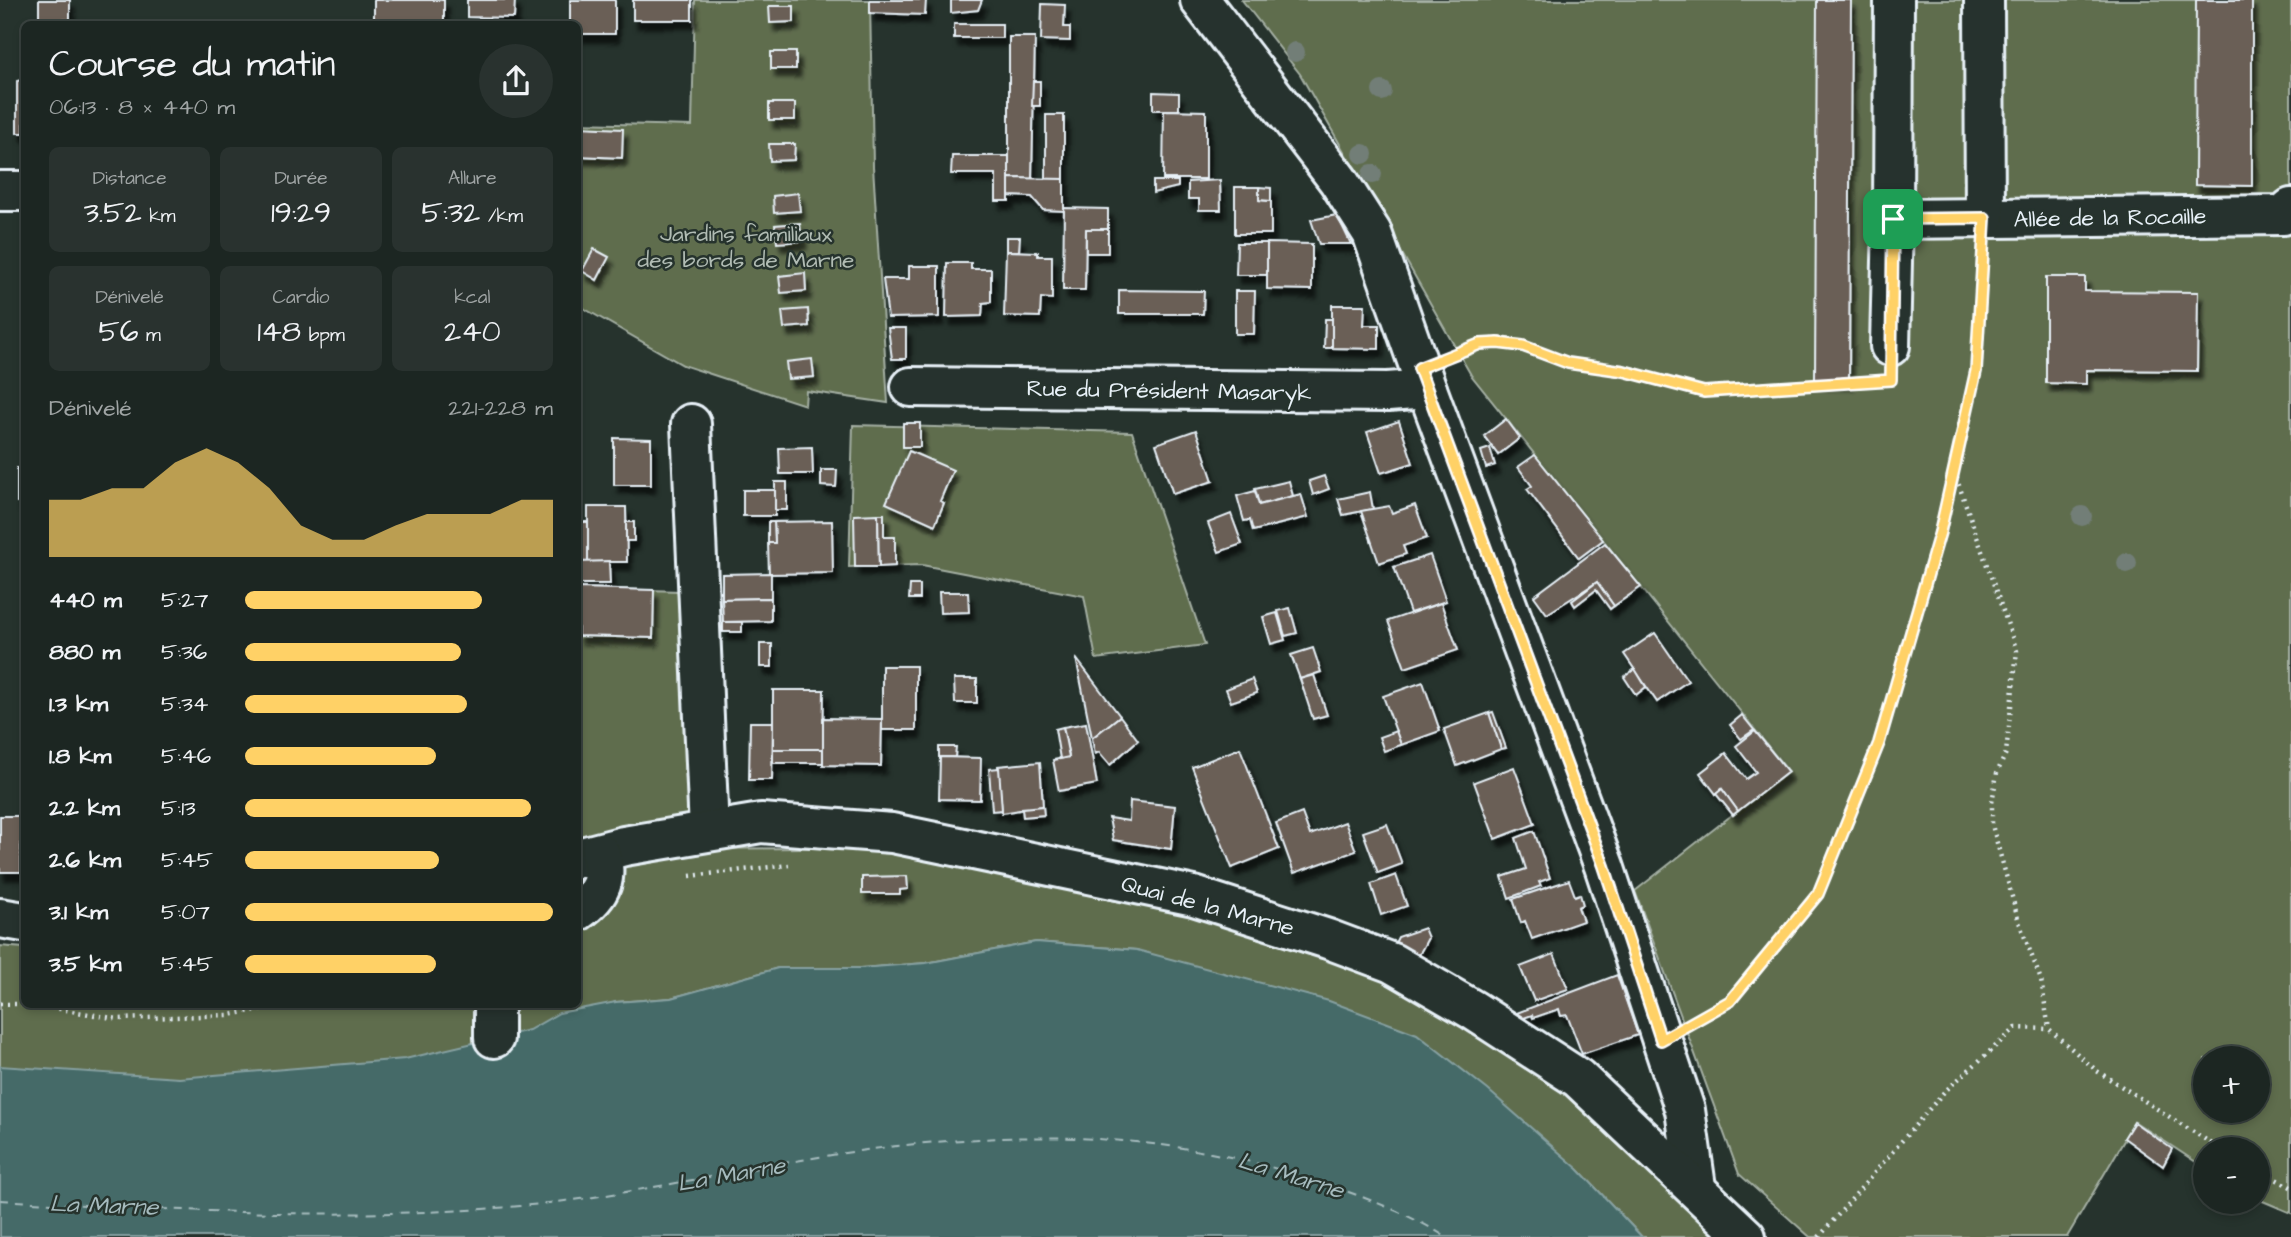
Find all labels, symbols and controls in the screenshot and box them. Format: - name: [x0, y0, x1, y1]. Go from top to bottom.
- text: Course du matin: [49, 39, 335, 91]
- button: share: [479, 44, 553, 118]
- text: 06:13 · 8 × 440 m: [49, 91, 235, 123]
- text: Distance: [93, 165, 167, 192]
- text: Durée: [274, 165, 328, 192]
- text: Allure: [448, 165, 497, 192]
- pin: [1863, 189, 1923, 249]
- text: 3.52: [84, 192, 142, 234]
- text: 19:29: [271, 192, 331, 234]
- text: 5:32: [422, 192, 480, 234]
- icon: arrive: [1874, 200, 1912, 238]
- street label: Allée de la Rocaille: [2013, 200, 2207, 236]
- text: km: [142, 203, 176, 230]
- text: /km: [480, 203, 523, 230]
- park label: Jardins familiaux des bords de Marne: [638, 218, 854, 276]
- text: Dénivelé: [95, 284, 164, 311]
- text: Cardio: [273, 284, 329, 311]
- text: kcal: [454, 284, 491, 311]
- text: 56: [98, 311, 138, 353]
- text: 148: [257, 311, 301, 353]
- text: 240: [444, 311, 501, 353]
- text: m: [138, 322, 161, 349]
- text: bpm: [301, 322, 345, 349]
- street label: Rue du Président Masaryk: [1026, 373, 1312, 410]
- text: Dénivelé: [49, 392, 132, 424]
- text: 221–228 m: [448, 392, 553, 424]
- text: 440 m: [49, 584, 122, 616]
- text: 5:27: [161, 584, 208, 616]
- text: 880 m: [49, 636, 120, 668]
- text: 5:36: [161, 636, 207, 668]
- text: 1.3 km: [49, 688, 108, 720]
- text: 5:34: [161, 688, 208, 720]
- text: 1.8 km: [49, 740, 111, 772]
- text: 5:46: [161, 740, 211, 772]
- text: 2.2 km: [49, 792, 120, 824]
- text: 5:13: [161, 792, 196, 824]
- text: 2.6 km: [49, 844, 121, 876]
- text: 5:45: [161, 844, 213, 876]
- street label: Quai de la Marne: [1118, 868, 1298, 944]
- text: 3.1 km: [49, 896, 108, 928]
- text: 5:07: [161, 896, 210, 928]
- text: 3.5 km: [49, 948, 121, 980]
- text: 5:45: [161, 948, 213, 980]
- map controls: [2193, 1046, 2270, 1214]
- button: +: [2193, 1046, 2270, 1123]
- button: −: [2193, 1137, 2270, 1214]
- water label: La Marne: [1234, 1144, 1349, 1208]
- water label: La Marne: [675, 1149, 789, 1201]
- water label: La Marne: [49, 1187, 160, 1225]

